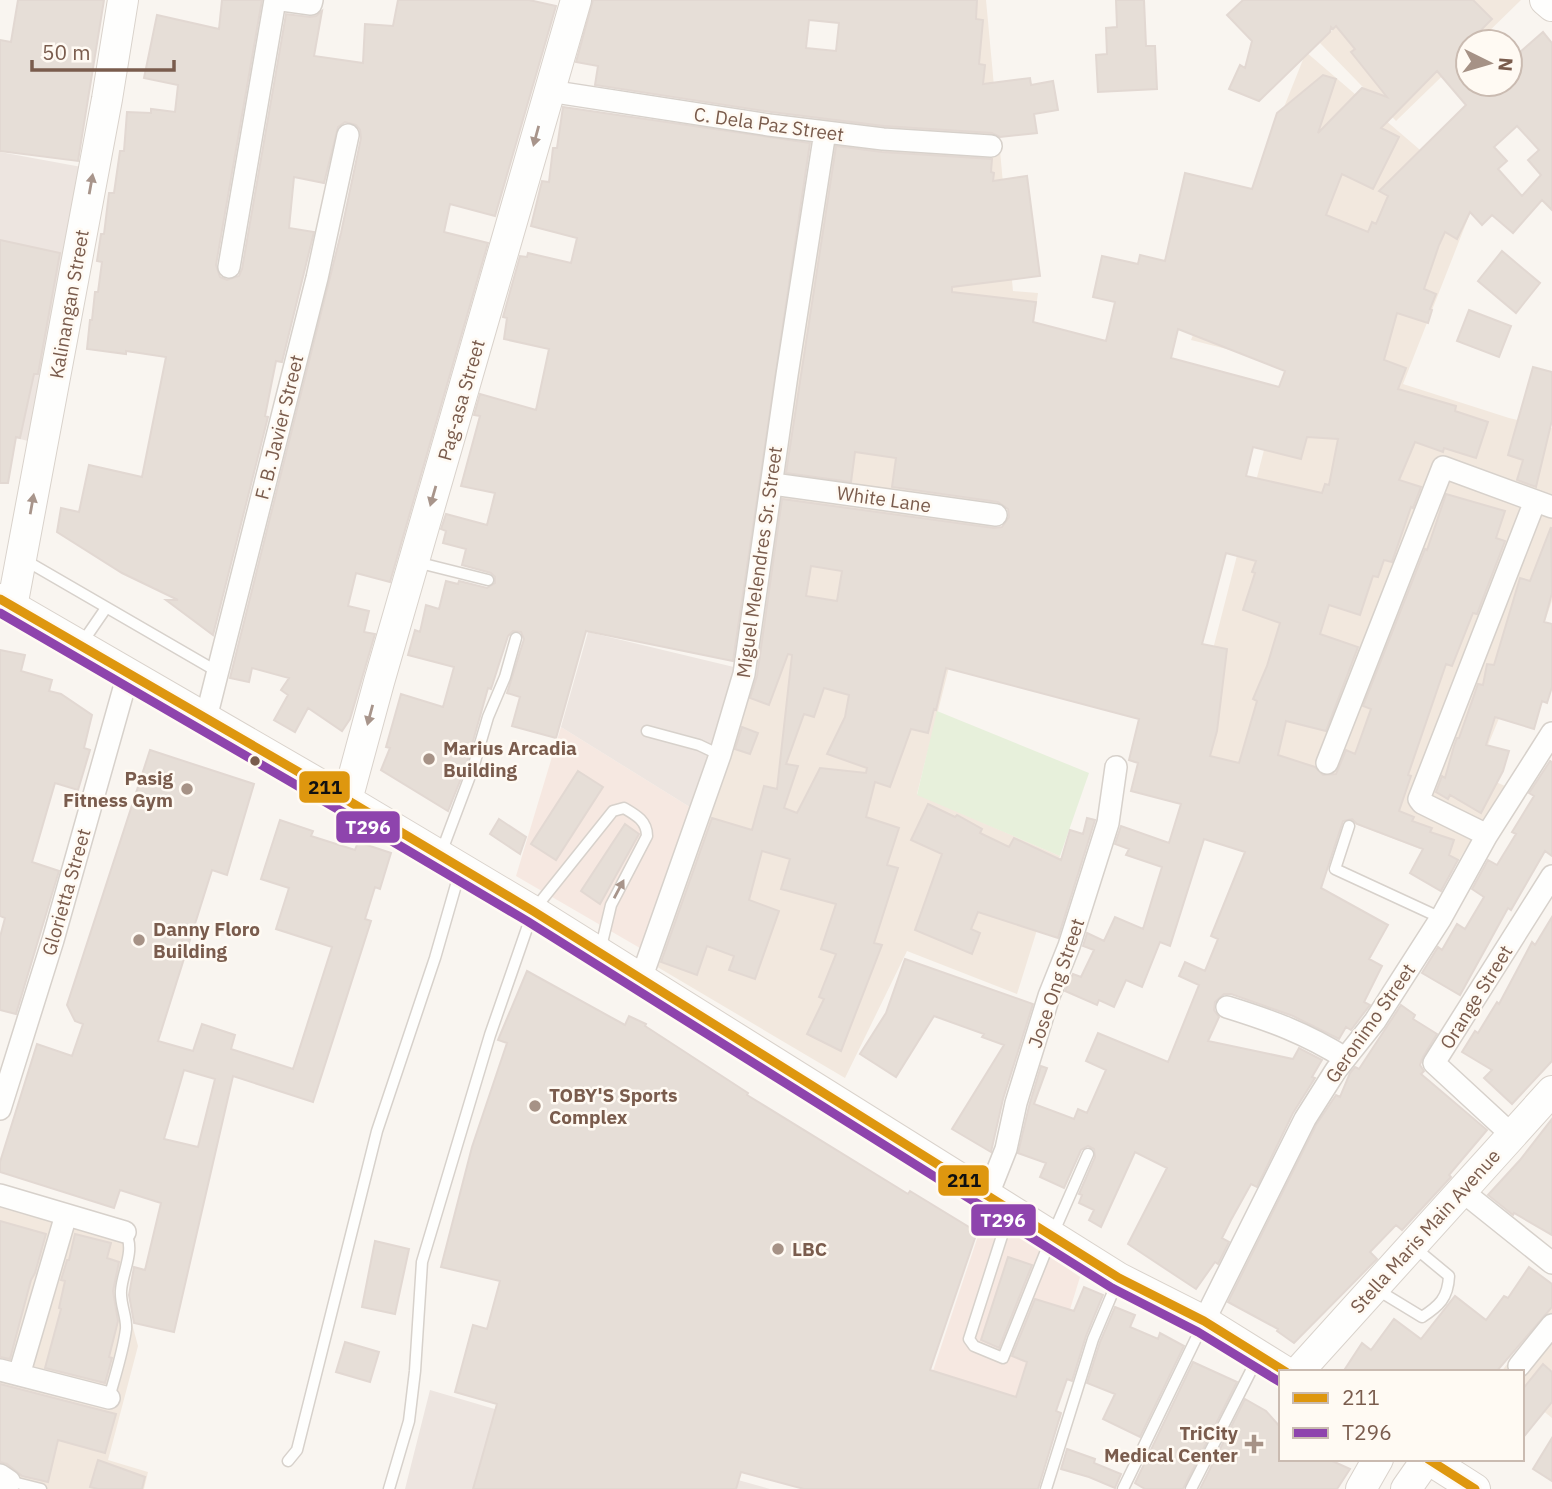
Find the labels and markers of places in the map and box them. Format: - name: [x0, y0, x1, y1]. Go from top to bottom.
- place label: Marius Arcadia Building: [443, 736, 577, 782]
- marker: Marius Arcadia Building: [421, 751, 437, 767]
- unlabelled marker: [248, 754, 262, 768]
- place label: Pasig Fitness Gym: [63, 766, 174, 812]
- marker: Pasig Fitness Gym: [179, 781, 195, 797]
- place label: Danny Floro Building: [153, 917, 260, 963]
- marker: Danny Floro Building: [131, 932, 147, 948]
- place label: TOBY'S Sports Complex: [549, 1083, 678, 1129]
- marker: TOBY'S Sports Complex: [527, 1098, 543, 1114]
- place label: LBC: [792, 1237, 827, 1261]
- marker: LBC: [770, 1241, 786, 1257]
- place label: TriCity Medical Center: [1104, 1421, 1239, 1467]
- marker: TriCity Medical Center: [1244, 1434, 1264, 1454]

